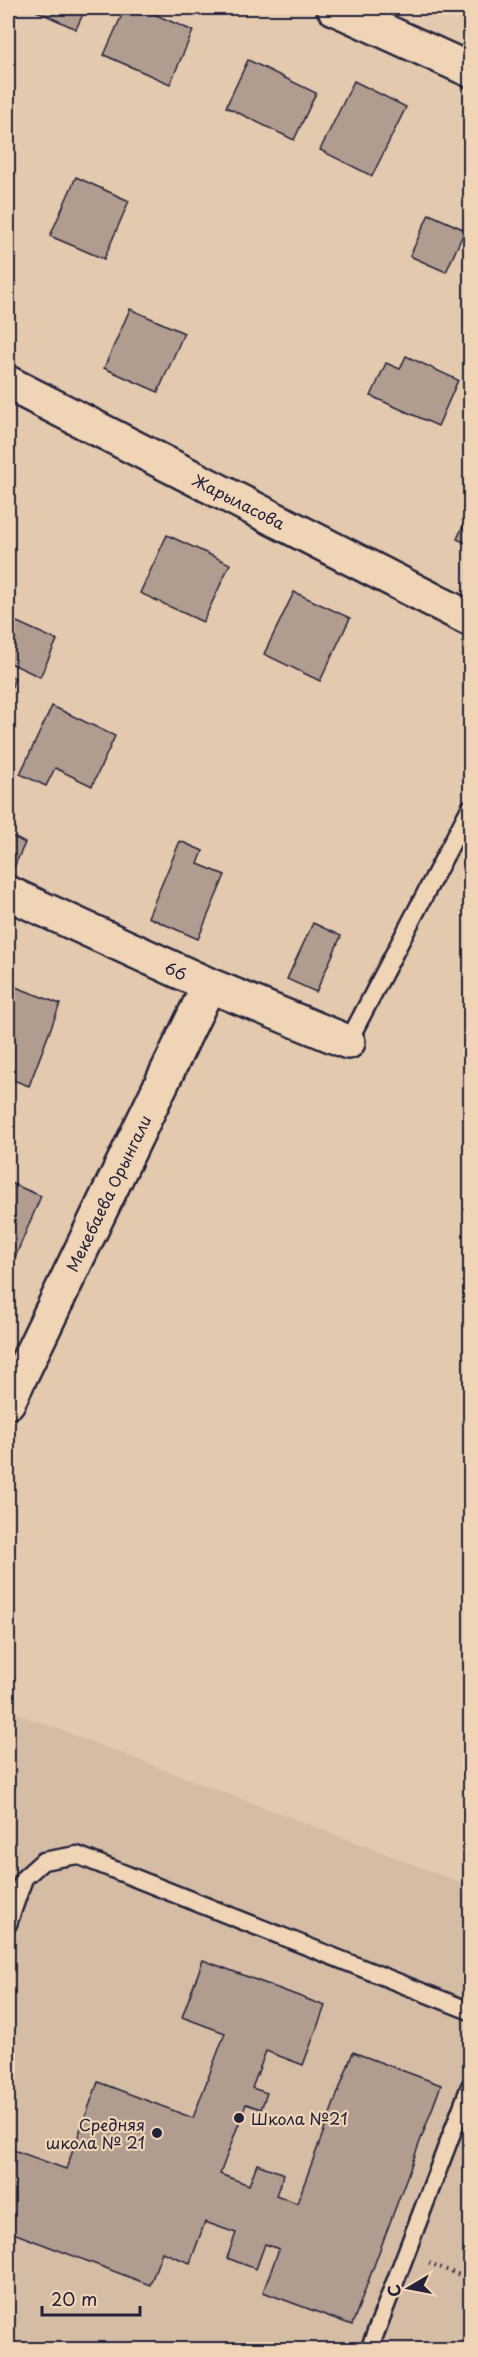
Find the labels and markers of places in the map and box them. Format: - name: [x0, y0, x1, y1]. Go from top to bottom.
- place label: Школа №21: [251, 2106, 348, 2130]
- marker: Школа №21: [232, 2111, 246, 2125]
- place label: Средняя школа № 21: [46, 2112, 145, 2154]
- marker: Средняя школа № 21: [150, 2126, 164, 2140]

